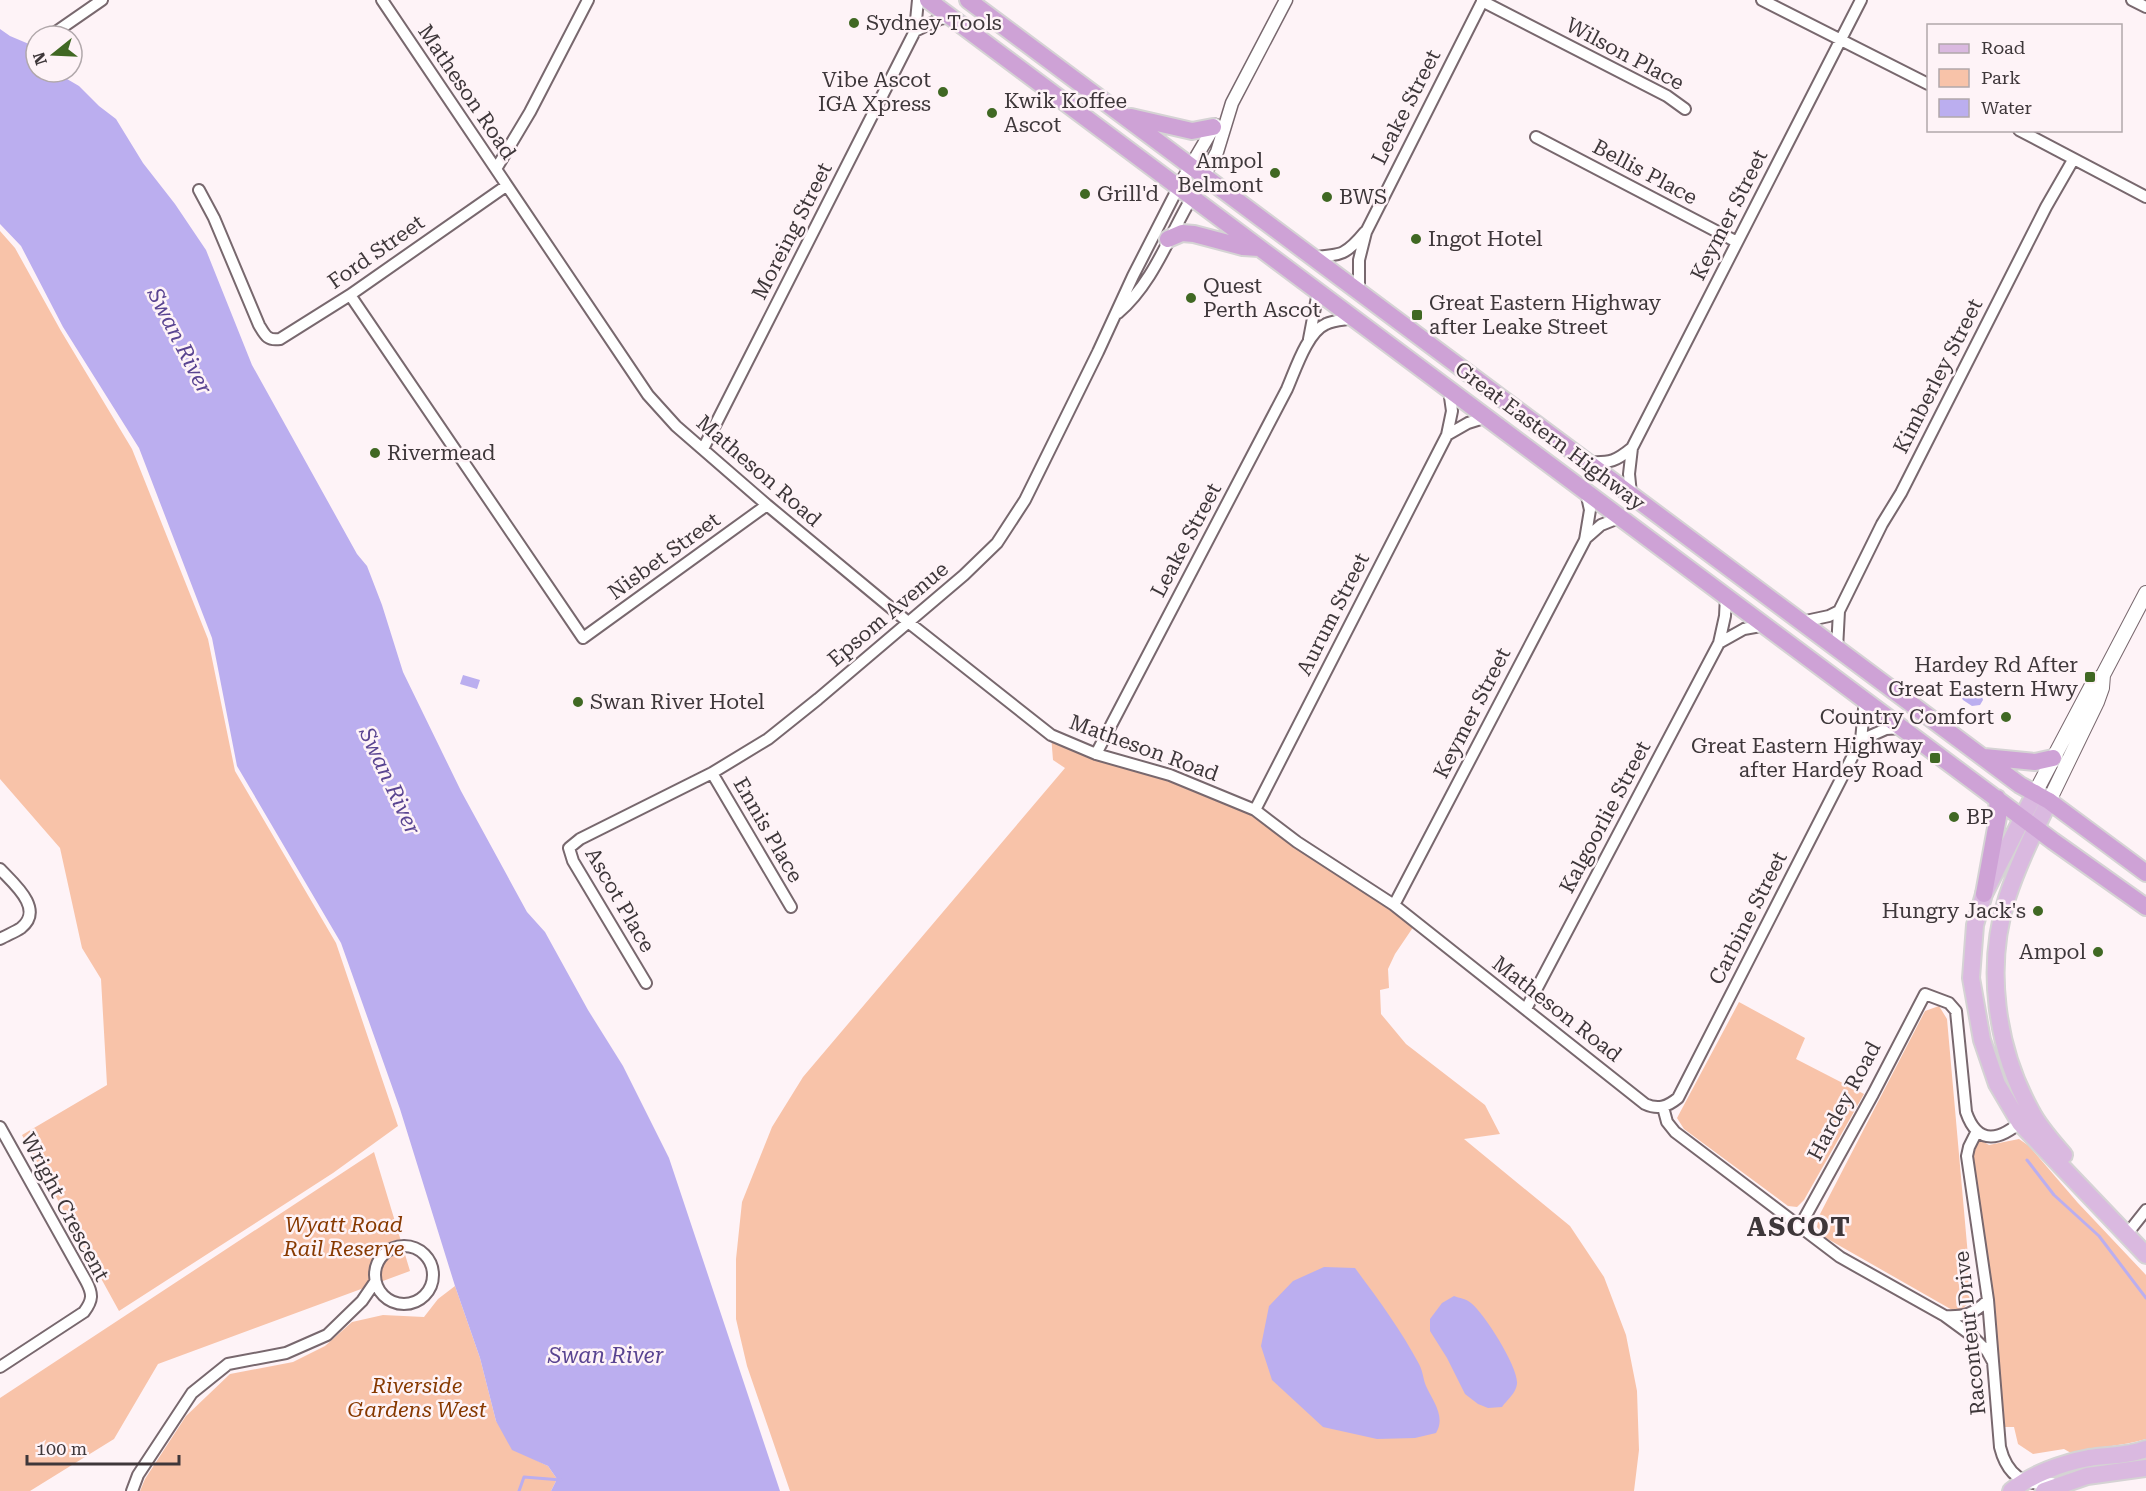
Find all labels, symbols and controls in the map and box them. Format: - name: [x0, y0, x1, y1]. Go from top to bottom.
- place label: Sydney Tools: [866, 11, 1002, 35]
- street label: Wilson Place: [1562, 13, 1688, 95]
- marker: Sydney Tools: [847, 16, 861, 30]
- street label: Matheson Road: [413, 20, 521, 164]
- north arrow: [24, 24, 84, 84]
- legend: [1927, 24, 2122, 132]
- text: Road: [1981, 37, 2026, 58]
- street label: Leake Street: [1367, 45, 1445, 168]
- text: N: [29, 50, 51, 67]
- text: Park: [1981, 67, 2021, 88]
- place label: Vibe Ascot IGA Xpress: [818, 68, 931, 116]
- marker: Vibe Ascot IGA Xpress: [936, 85, 950, 99]
- place label: Kwik Koffee Ascot: [1004, 89, 1127, 137]
- text: Water: [1981, 97, 2032, 118]
- marker: Kwik Koffee Ascot: [985, 106, 999, 120]
- street label: Bellis Place: [1589, 134, 1701, 210]
- street label: Keymer Street: [1686, 145, 1772, 284]
- place label: Ampol Belmont: [1178, 149, 1264, 197]
- street label: Moreing Street: [747, 158, 837, 303]
- marker: Ampol Belmont: [1268, 166, 1282, 180]
- place label: Grill'd: [1097, 182, 1160, 206]
- place label: BWS: [1339, 185, 1387, 209]
- marker: Grill'd: [1078, 187, 1092, 201]
- marker: BWS: [1320, 190, 1334, 204]
- street label: Ford Street: [323, 210, 429, 294]
- place label: Ingot Hotel: [1428, 227, 1543, 251]
- marker: Ingot Hotel: [1409, 232, 1423, 246]
- place label: Quest Perth Ascot: [1203, 274, 1321, 322]
- water label: Swan River: [142, 283, 217, 398]
- marker: Quest Perth Ascot: [1184, 291, 1198, 305]
- place label: Great Eastern Highway after Leake Street: [1429, 291, 1662, 339]
- street label: Kimberley Street: [1889, 295, 1987, 457]
- marker: Great Eastern Highway after Leake Street: [1410, 308, 1424, 322]
- street label: Great Eastern Highway: [1450, 357, 1650, 516]
- street label: Matheson Road: [692, 410, 827, 532]
- place label: Rivermead: [387, 441, 496, 465]
- marker: Rivermead: [368, 446, 382, 460]
- street label: Leake Street: [1146, 479, 1226, 601]
- street label: Nisbet Street: [604, 507, 725, 605]
- street label: Aurum Street: [1292, 549, 1374, 679]
- street label: Epsom Avenue: [823, 557, 953, 671]
- street label: Keymer Street: [1429, 643, 1515, 782]
- place label: Hardey Rd After Great Eastern Hwy: [1888, 653, 2079, 701]
- marker: Hardey Rd After Great Eastern Hwy: [2083, 670, 2097, 684]
- place label: Swan River Hotel: [590, 690, 765, 714]
- marker: Swan River Hotel: [571, 695, 585, 709]
- place label: Country Comfort: [1820, 705, 1994, 729]
- street label: Matheson Road: [1066, 710, 1222, 786]
- marker: Country Comfort: [1999, 710, 2013, 724]
- water label: Swan River: [354, 722, 426, 839]
- place label: Great Eastern Highway after Hardey Road: [1691, 734, 1924, 782]
- street label: Kalgoorlie Street: [1555, 737, 1655, 897]
- marker: Great Eastern Highway after Hardey Road: [1928, 751, 1942, 765]
- street label: Ennis Place: [728, 773, 808, 887]
- place label: BP: [1966, 805, 1994, 829]
- marker: BP: [1947, 810, 1961, 824]
- street label: Ascot Place: [580, 843, 660, 957]
- street label: Carbine Street: [1704, 847, 1792, 988]
- place label: Hungry Jack's: [1882, 899, 2026, 923]
- marker: Hungry Jack's: [2031, 904, 2045, 918]
- place label: Ampol: [2019, 940, 2087, 964]
- marker: Ampol: [2091, 945, 2105, 959]
- street label: Matheson Road: [1488, 951, 1627, 1067]
- street label: Hardey Road: [1803, 1037, 1886, 1165]
- street label: Wright Crescent: [16, 1129, 114, 1285]
- district label: ASCOT: [1747, 1211, 1851, 1243]
- park label: Wyatt Road Rail Reserve: [283, 1213, 404, 1261]
- street label: Raconteur Drive: [1949, 1250, 1991, 1416]
- water label: Swan River: [547, 1343, 664, 1368]
- park label: Riverside Gardens West: [348, 1374, 487, 1422]
- scale bar: [27, 1428, 178, 1466]
- text: 100 m: [36, 1438, 87, 1459]

